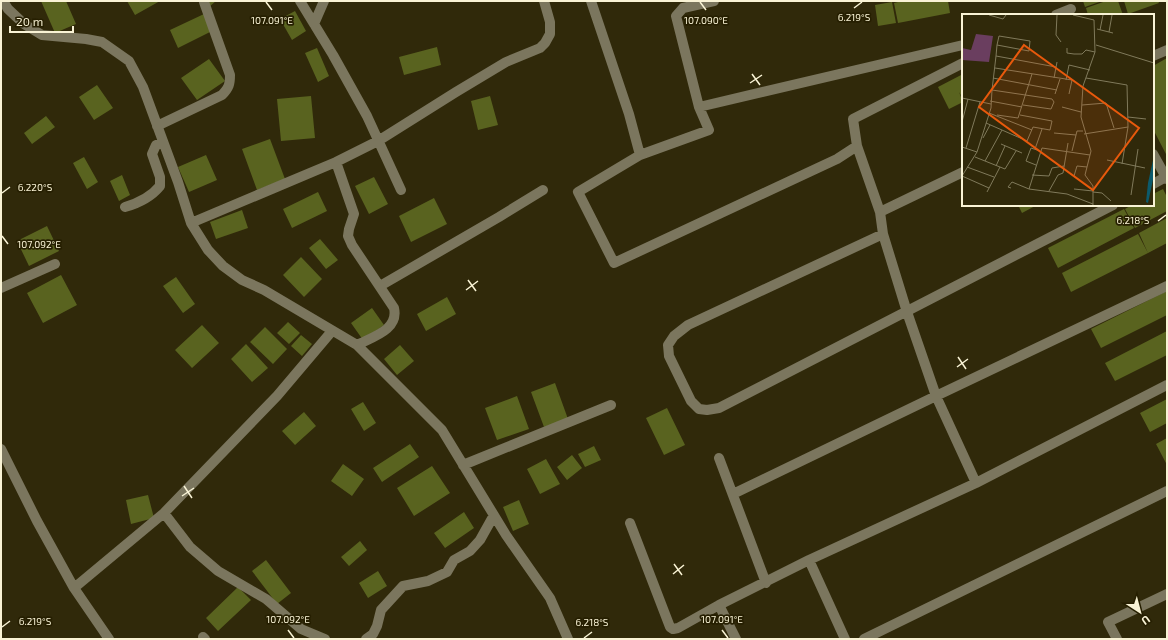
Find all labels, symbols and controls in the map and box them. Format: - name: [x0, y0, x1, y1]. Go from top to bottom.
- scale bar: [10, 8, 73, 34]
- text: 6.219°S: [838, 11, 871, 23]
- text: 20 m: [16, 14, 43, 28]
- text: 107.091°E: [251, 14, 293, 26]
- text: 107.090°E: [684, 14, 728, 26]
- inset map: [962, 14, 1154, 206]
- text: 6.220°S: [18, 181, 53, 193]
- text: 6.218°S: [1117, 214, 1150, 226]
- text: 107.092°E: [17, 238, 61, 250]
- north arrow: [1120, 592, 1160, 632]
- text: 107.092°E: [266, 613, 310, 625]
- text: 107.091°E: [701, 613, 743, 625]
- text: U: [1139, 613, 1153, 628]
- text: 6.219°S: [19, 615, 52, 627]
- text: 6.218°S: [576, 616, 609, 628]

